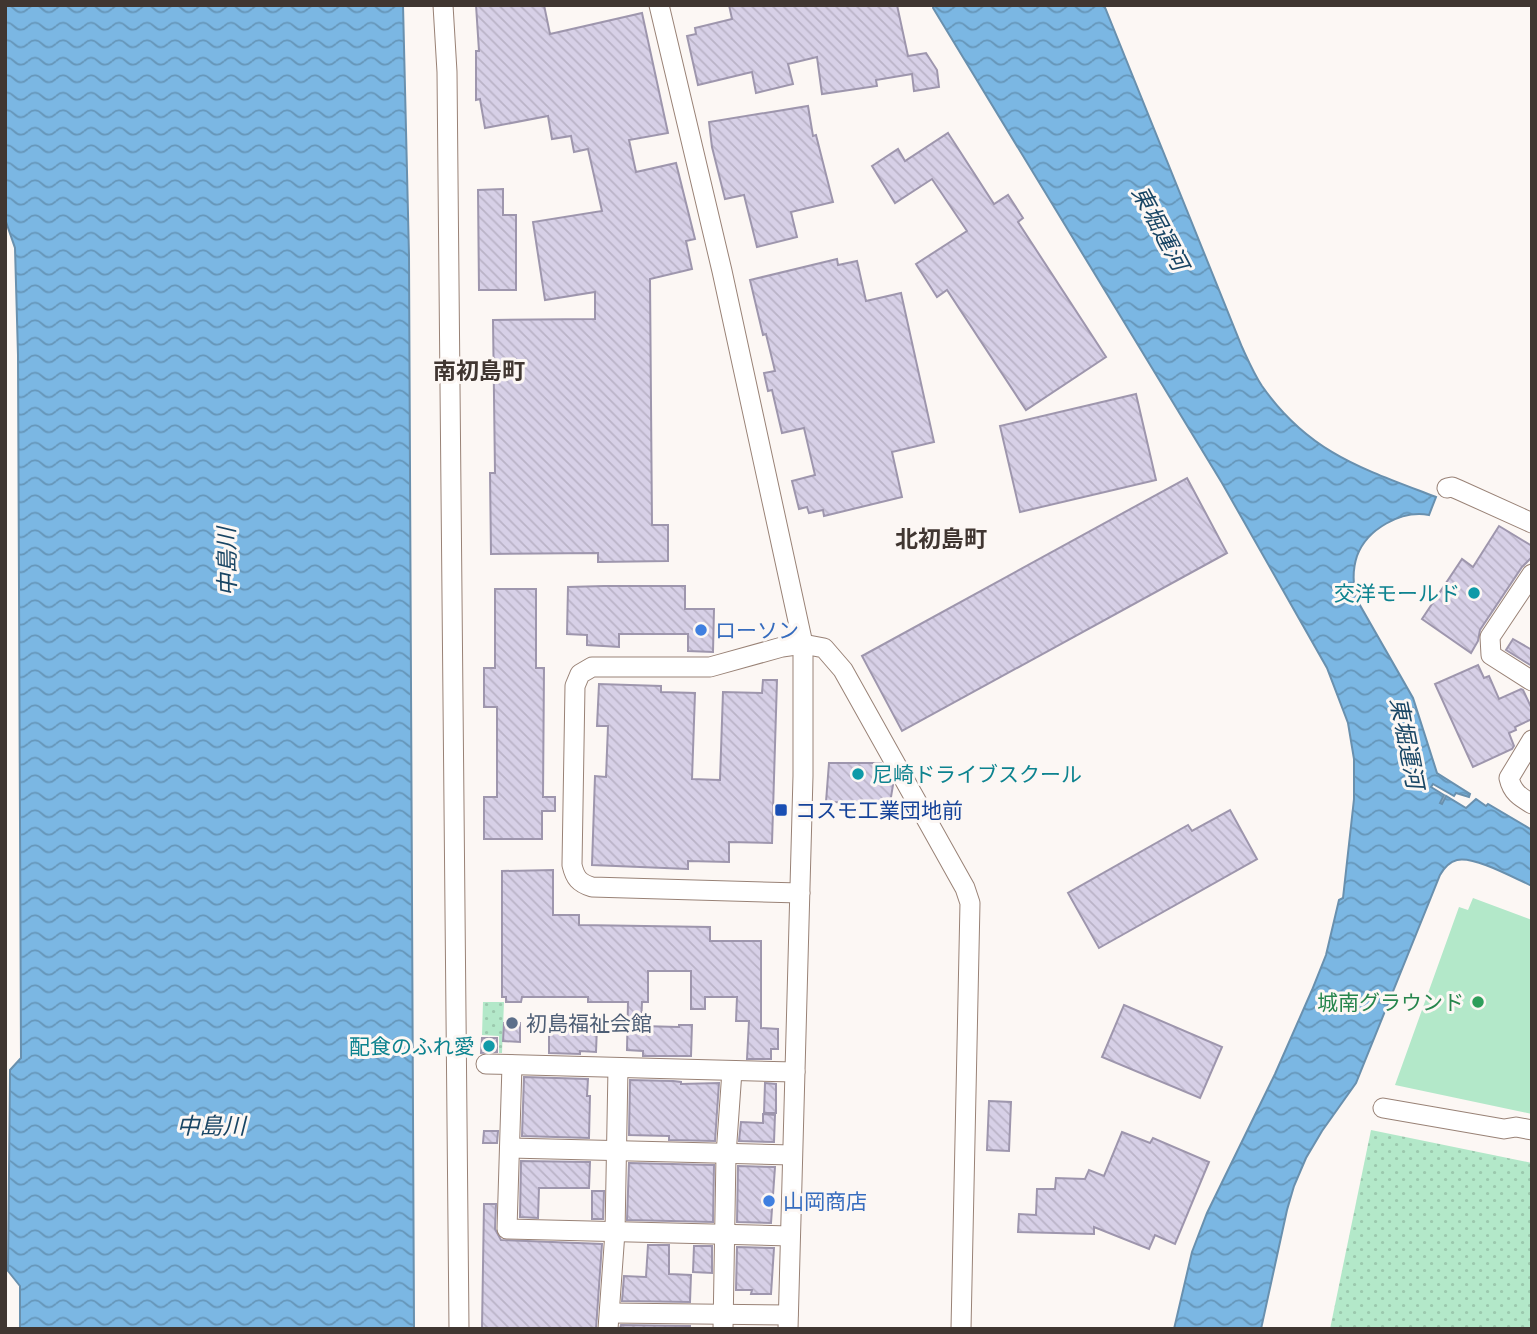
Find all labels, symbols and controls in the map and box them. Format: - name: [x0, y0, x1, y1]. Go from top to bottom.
- water label: 東堀運河: [1126, 181, 1196, 279]
- district label: 南初島町: [433, 357, 525, 385]
- water label: 中島川: [212, 524, 242, 597]
- district label: 北初島町: [895, 525, 987, 553]
- place label: 交洋モールド: [1334, 581, 1460, 606]
- marker: 交洋モールド: [1466, 585, 1482, 601]
- place label: ローソン: [715, 618, 799, 643]
- marker: ローソン: [693, 622, 709, 638]
- water label: 東堀運河: [1384, 695, 1430, 795]
- place label: 尼崎ドライブスクール: [872, 762, 1082, 787]
- marker: 尼崎ドライブスクール: [850, 766, 866, 782]
- place label: コスモ工業団地前: [795, 798, 963, 823]
- marker: コスモ工業団地前: [773, 802, 789, 818]
- place label: 城南グラウンド: [1317, 990, 1464, 1015]
- marker: 城南グラウンド: [1470, 994, 1486, 1010]
- place label: 初島福祉会館: [526, 1011, 652, 1036]
- marker: 初島福祉会館: [504, 1015, 520, 1031]
- place label: 配食のふれ愛: [349, 1034, 475, 1059]
- marker: 配食のふれ愛: [481, 1038, 497, 1054]
- water label: 中島川: [177, 1112, 249, 1140]
- place label: 山岡商店: [783, 1189, 867, 1214]
- marker: 山岡商店: [761, 1193, 777, 1209]

